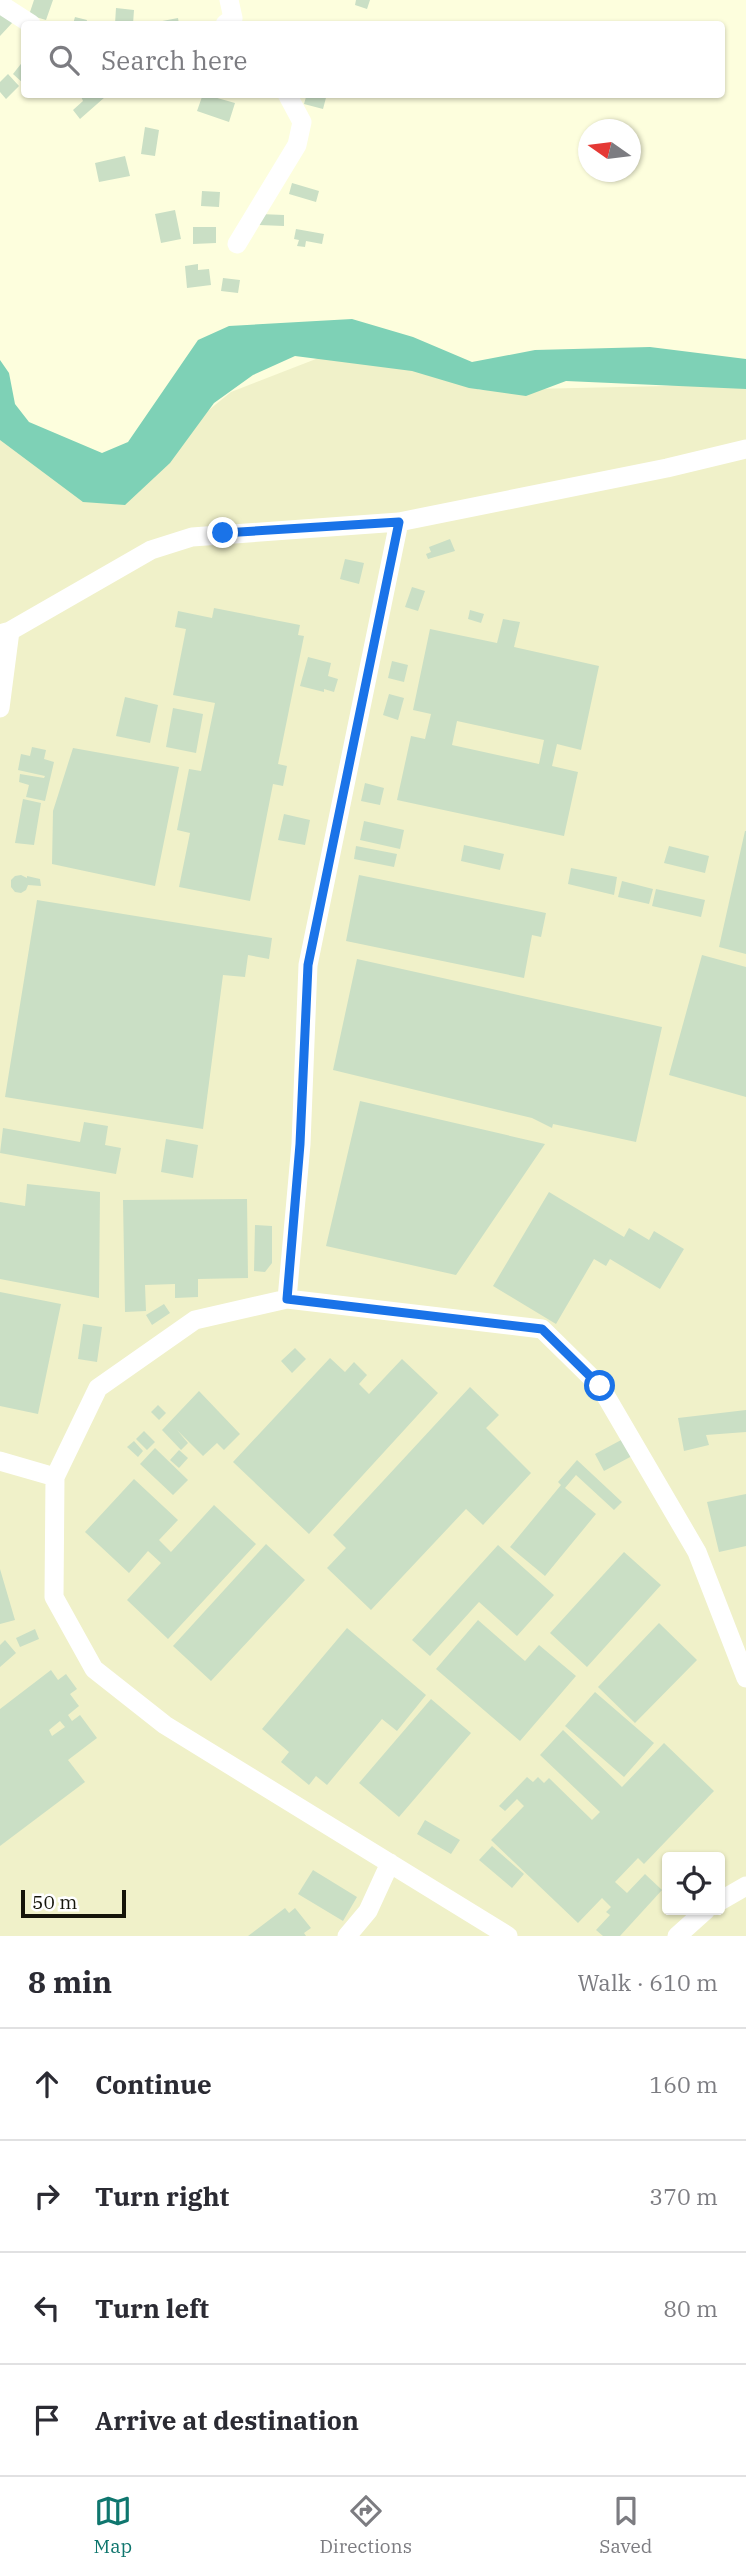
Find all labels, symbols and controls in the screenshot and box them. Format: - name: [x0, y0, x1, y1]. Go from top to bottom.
- search box: [21, 21, 725, 98]
- icon: search: [45, 41, 83, 79]
- text: Search here: [101, 43, 247, 77]
- north arrow: [578, 119, 641, 182]
- route end: [207, 517, 238, 548]
- route start: [584, 1370, 615, 1401]
- map controls: [662, 1852, 725, 1915]
- button: locate: [662, 1852, 725, 1915]
- scale bar: [21, 1887, 126, 1919]
- text: 50 m: [32, 1890, 77, 1914]
- text: 8 min: [28, 1962, 112, 2001]
- text: Walk · 610 m: [577, 1967, 718, 1997]
- icon: ahead: [28, 2065, 66, 2103]
- text: Continue: [95, 2067, 212, 2101]
- text: 160 m: [649, 2069, 718, 2099]
- icon: right: [28, 2177, 66, 2215]
- text: Turn right: [95, 2179, 229, 2213]
- text: 370 m: [649, 2181, 718, 2211]
- icon: left: [28, 2289, 66, 2327]
- text: Turn left: [95, 2291, 209, 2325]
- text: 80 m: [663, 2293, 718, 2323]
- icon: arrive: [28, 2401, 66, 2439]
- text: Arrive at destination: [95, 2403, 359, 2437]
- tab: Map: [94, 2492, 132, 2558]
- tab: Directions: [319, 2492, 412, 2558]
- tab: Saved: [599, 2492, 652, 2558]

